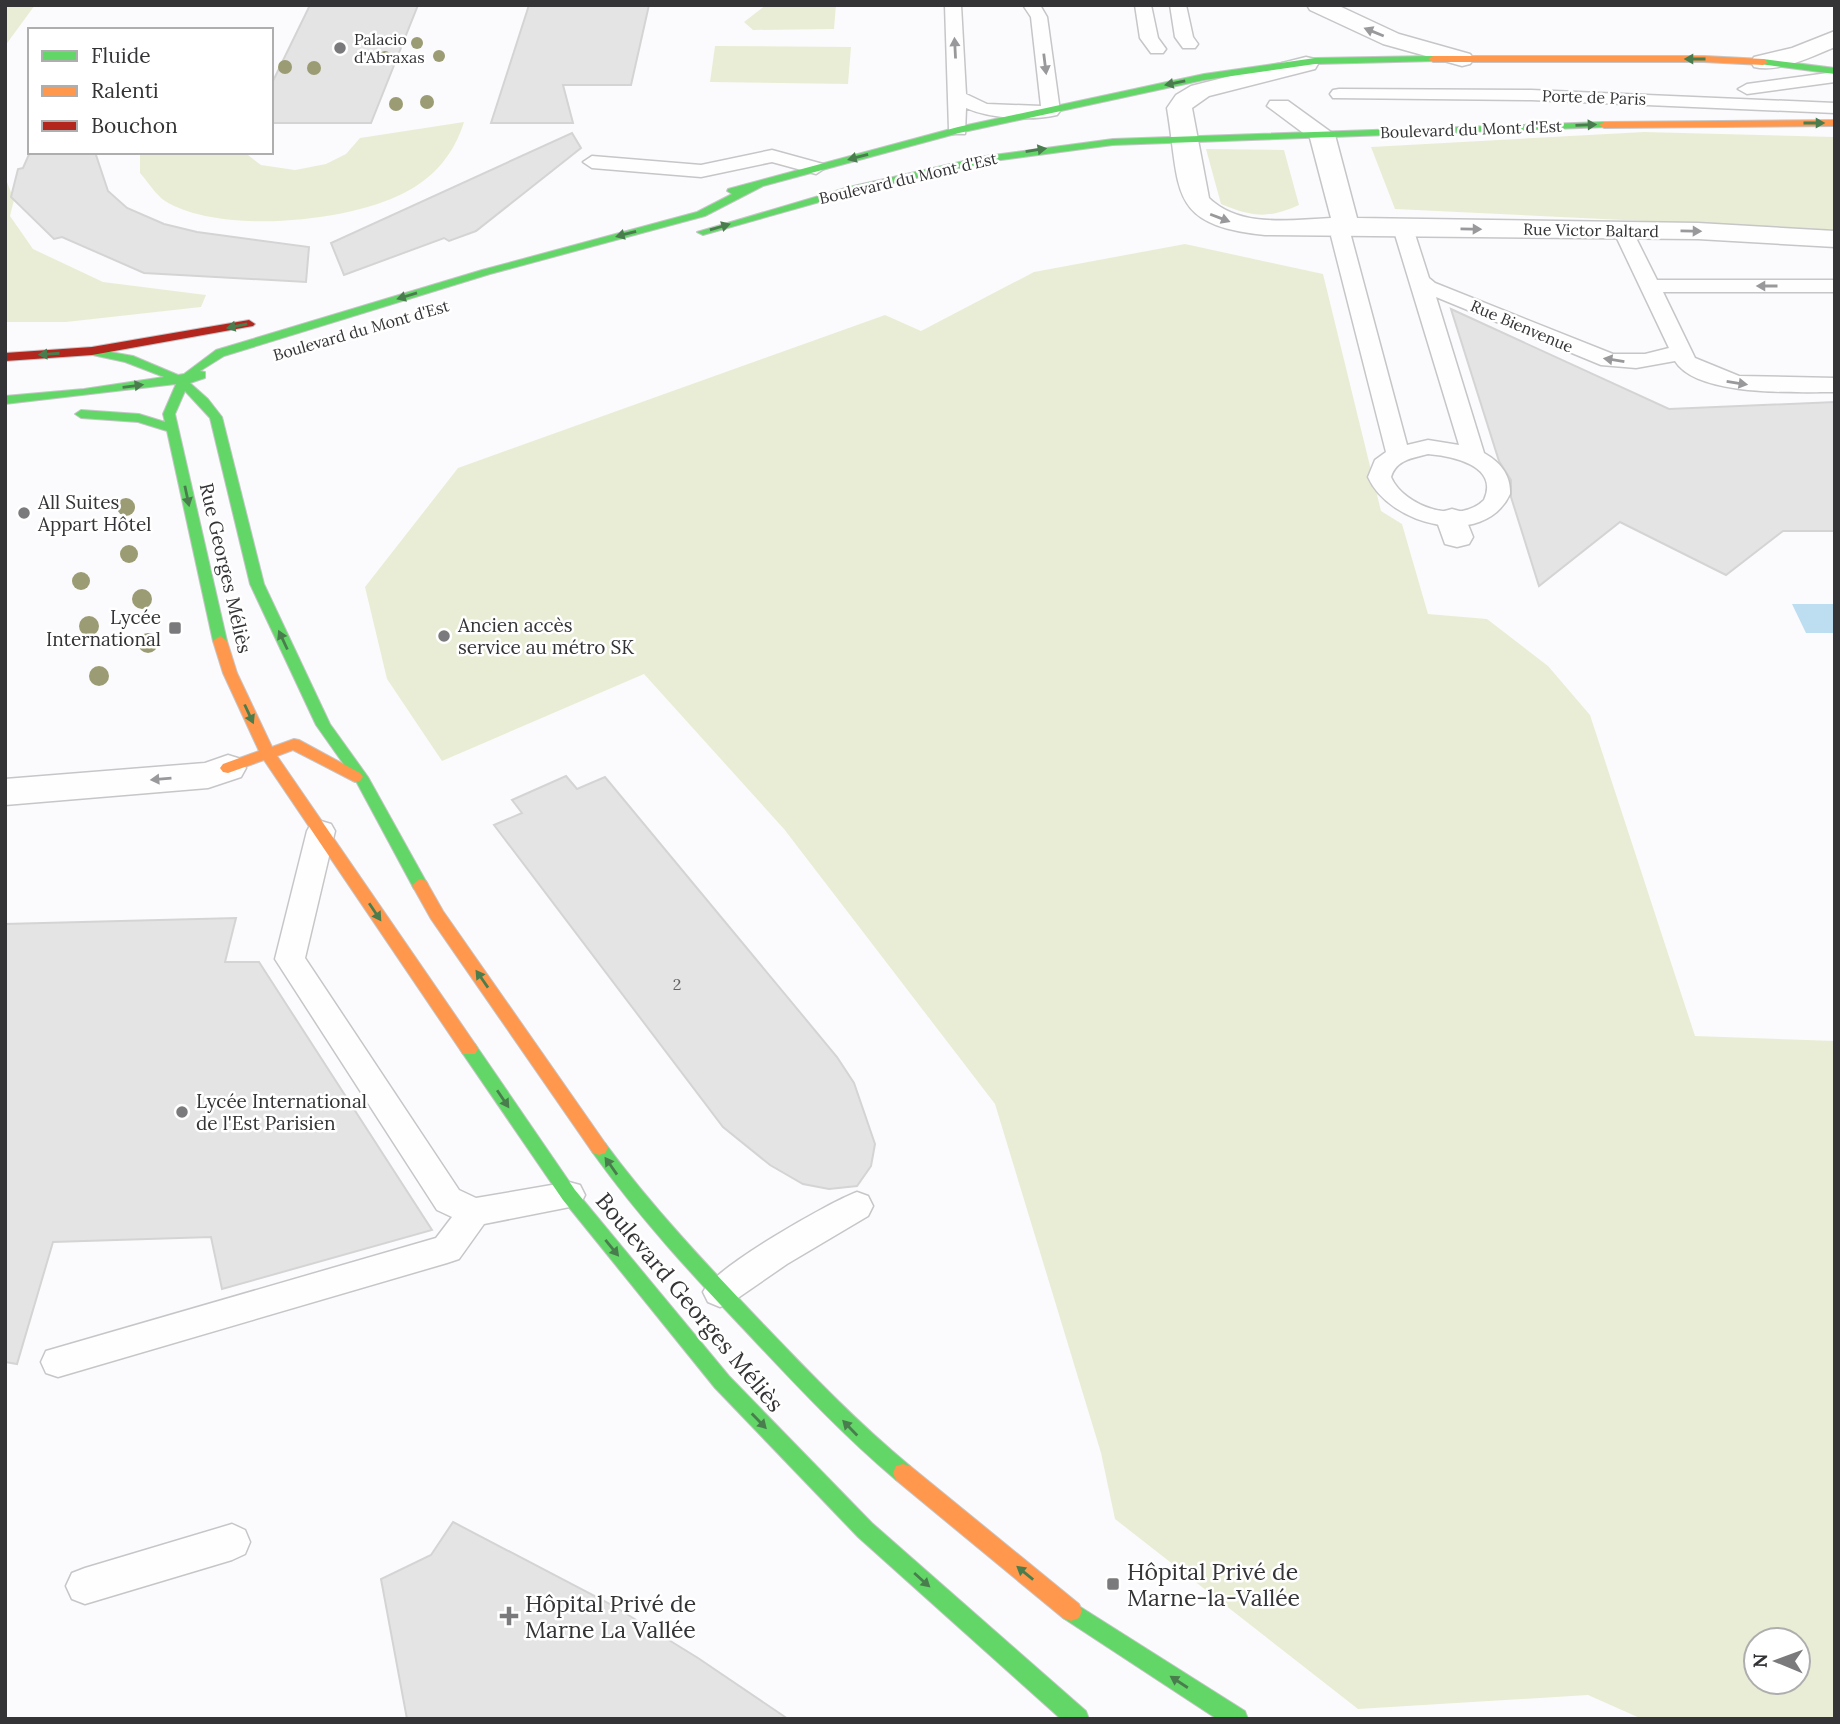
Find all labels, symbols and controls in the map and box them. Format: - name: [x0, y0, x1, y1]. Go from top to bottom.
- one-way arrow: [1363, 27, 1384, 38]
- legend: [28, 28, 273, 154]
- place label: Palacio d'Abraxas: [354, 29, 425, 67]
- one-way arrow: [949, 36, 960, 58]
- marker: Palacio d'Abraxas: [332, 40, 348, 56]
- text: Fluide: [91, 42, 151, 69]
- one-way arrow: [1040, 53, 1051, 75]
- one-way arrow: [1684, 53, 1706, 65]
- text: Ralenti: [91, 77, 159, 104]
- one-way arrow: [1164, 77, 1186, 88]
- street label: Porte de Paris: [1542, 85, 1646, 109]
- text: Bouchon: [91, 112, 178, 139]
- street label: Boulevard du Mont d'Est: [1380, 116, 1563, 142]
- one-way arrow: [1803, 117, 1825, 129]
- one-way arrow: [1575, 120, 1597, 131]
- one-way arrow: [1025, 144, 1047, 155]
- street label: Boulevard du Mont d'Est: [817, 148, 1000, 208]
- one-way arrow: [847, 152, 869, 163]
- one-way arrow: [1210, 212, 1231, 223]
- street label: Rue Victor Baltard: [1523, 219, 1659, 241]
- one-way arrow: [709, 221, 731, 232]
- one-way arrow: [1460, 223, 1482, 235]
- one-way arrow: [1680, 225, 1702, 237]
- one-way arrow: [615, 229, 637, 240]
- one-way arrow: [1755, 280, 1777, 292]
- one-way arrow: [397, 292, 418, 302]
- street label: Boulevard du Mont d'Est: [271, 295, 452, 365]
- street label: Rue Bienvenue: [1468, 295, 1577, 357]
- one-way arrow: [226, 321, 248, 332]
- one-way arrow: [38, 349, 60, 360]
- one-way arrow: [1603, 354, 1625, 365]
- one-way arrow: [1726, 378, 1748, 389]
- one-way arrow: [122, 381, 144, 392]
- street label: Rue Georges Méliès: [195, 480, 257, 656]
- one-way arrow: [182, 485, 193, 507]
- place label: All Suites Appart Hôtel: [37, 490, 151, 536]
- marker: All Suites Appart Hôtel: [16, 505, 32, 521]
- place label: Lycée International: [46, 605, 161, 651]
- place label: Ancien accès service au métro SK: [457, 613, 634, 659]
- marker: Lycée International: [167, 620, 183, 636]
- marker: Ancien accès service au métro SK: [436, 628, 452, 644]
- one-way arrow: [277, 630, 289, 650]
- one-way arrow: [243, 704, 255, 724]
- one-way arrow: [150, 774, 172, 785]
- one-way arrow: [368, 902, 381, 922]
- one-way arrow: [476, 970, 489, 989]
- house number: 2: [673, 974, 681, 994]
- place label: Lycée International de l'Est Parisien: [196, 1089, 367, 1135]
- one-way arrow: [496, 1090, 510, 1108]
- marker: Lycée International de l'Est Parisien: [174, 1104, 190, 1120]
- one-way arrow: [604, 1157, 618, 1175]
- street label: Boulevard Georges Méliès: [590, 1187, 790, 1417]
- one-way arrow: [604, 1239, 619, 1256]
- one-way arrow: [751, 1412, 767, 1429]
- one-way arrow: [843, 1420, 859, 1437]
- place label: Hôpital Privé de Marne-la-Vallée: [1127, 1557, 1300, 1612]
- one-way arrow: [1017, 1566, 1034, 1581]
- one-way arrow: [913, 1572, 931, 1588]
- marker: Hôpital Privé de Marne-la-Vallée: [1105, 1576, 1121, 1592]
- place label: Hôpital Privé de Marne La Vallée: [525, 1589, 696, 1644]
- marker: Hôpital Privé de Marne La Vallée: [499, 1606, 519, 1626]
- north arrow: [1742, 1626, 1812, 1696]
- text: N: [1748, 1653, 1772, 1668]
- one-way arrow: [1170, 1675, 1189, 1688]

